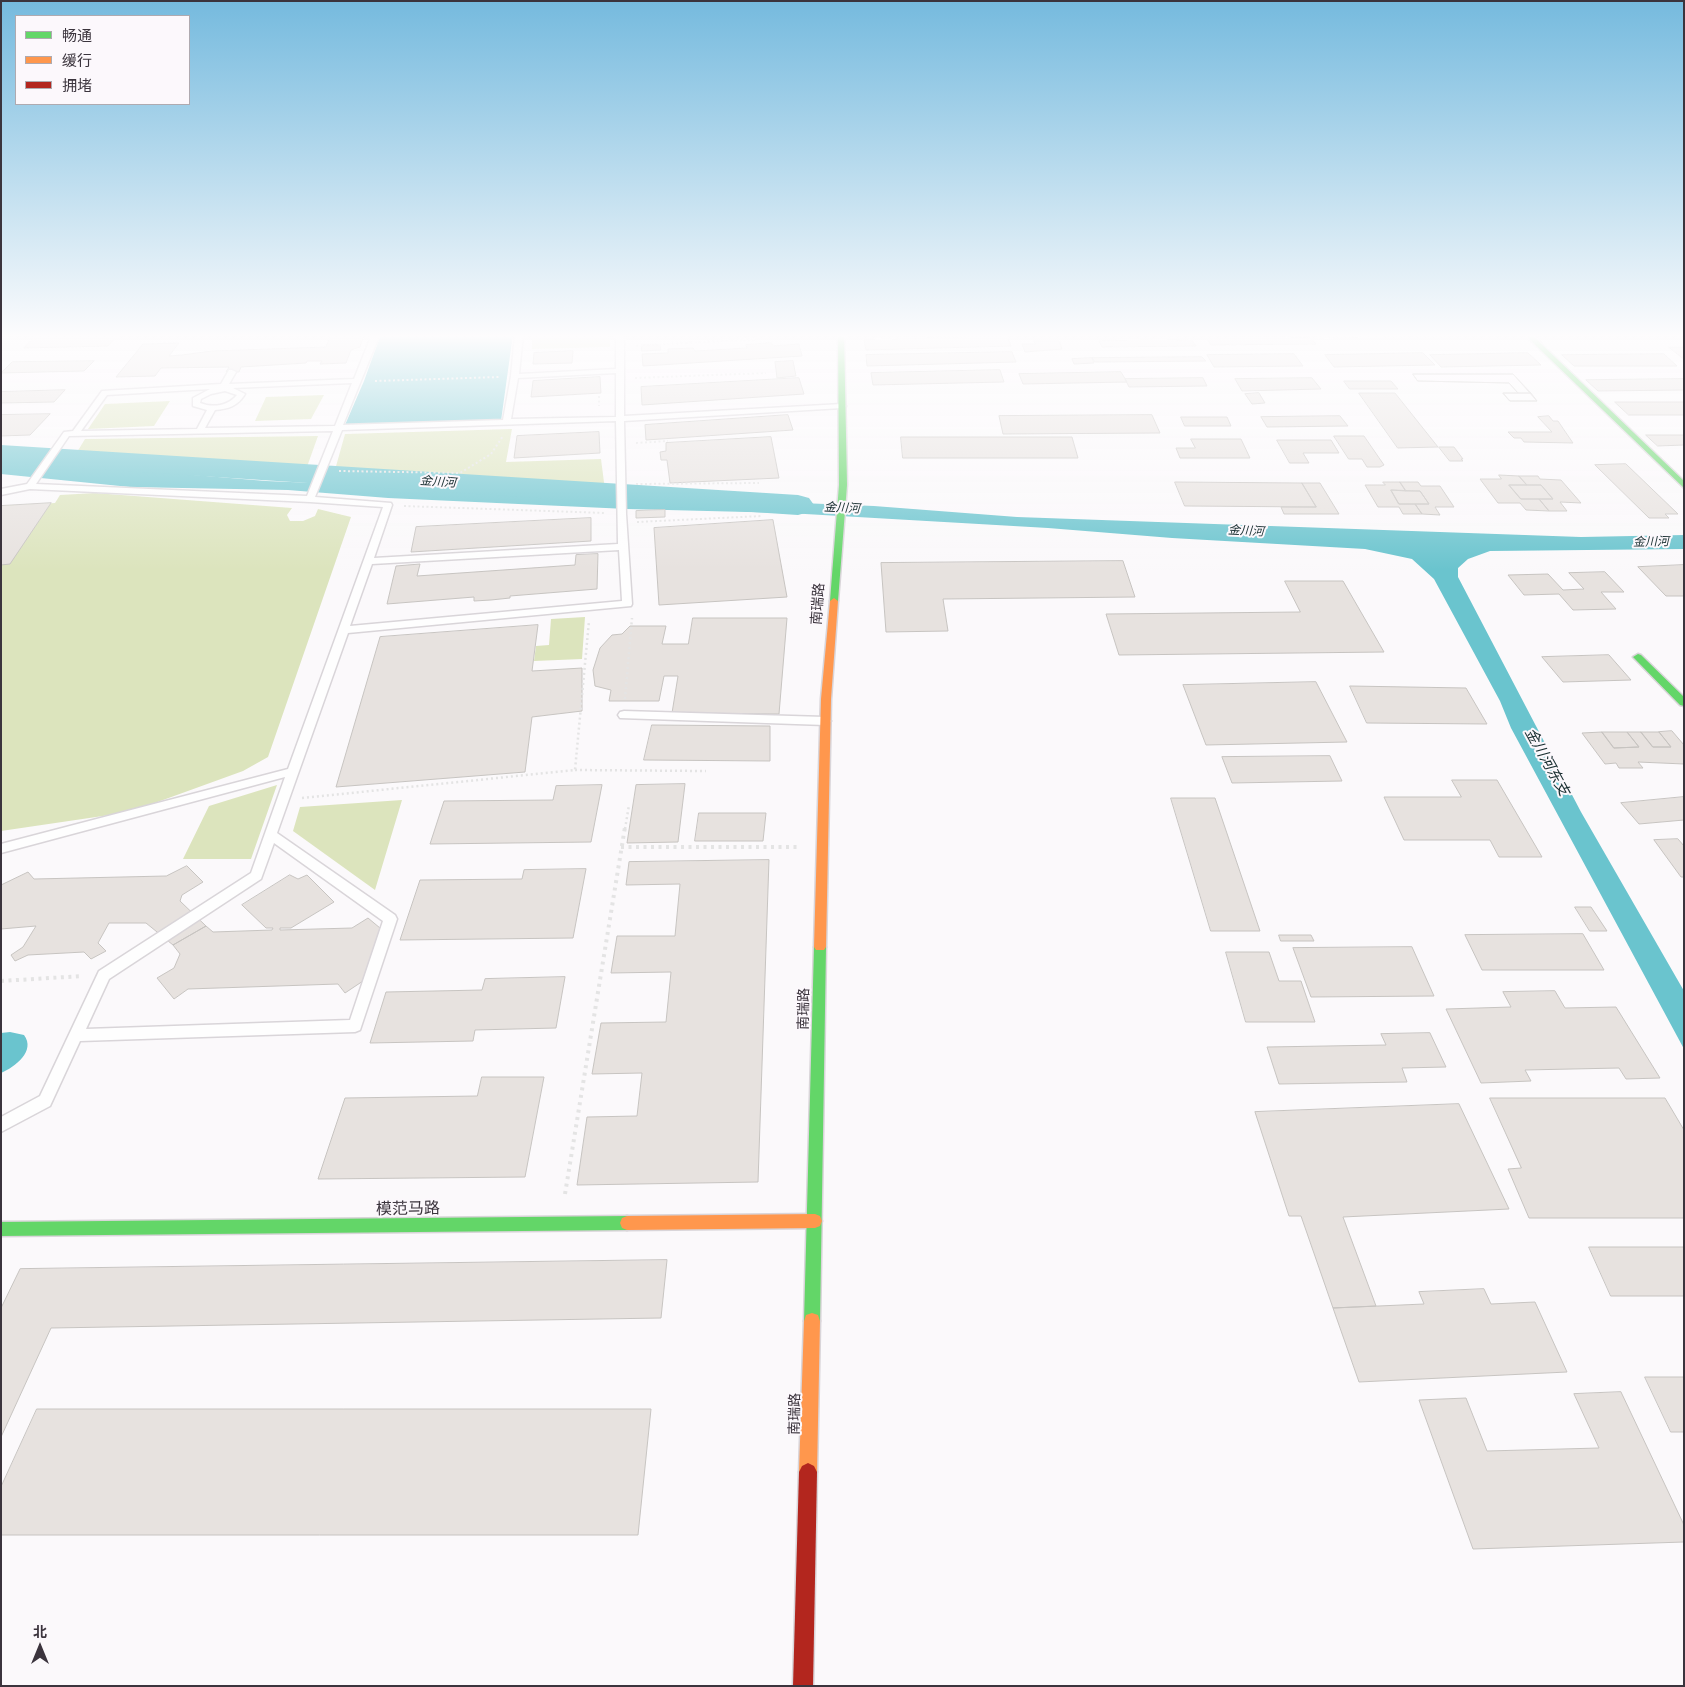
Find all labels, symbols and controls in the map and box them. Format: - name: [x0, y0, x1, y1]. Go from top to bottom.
- legend: [15, 15, 190, 105]
- text: 畅通: [62, 26, 92, 45]
- text: 缓行: [62, 51, 92, 70]
- text: 拥堵: [62, 76, 92, 95]
- water label: 金川河: [420, 474, 456, 490]
- water label: 金川河: [824, 500, 860, 516]
- water label: 金川河: [1228, 523, 1264, 539]
- water label: 金川河: [1633, 534, 1669, 550]
- street label: 南瑞路: [808, 582, 828, 626]
- water label: 金川河东支: [1521, 725, 1573, 799]
- street label: 南瑞路: [795, 988, 813, 1030]
- street label: 模范马路: [376, 1199, 440, 1219]
- street label: 南瑞路: [786, 1393, 804, 1435]
- north arrow: [15, 1622, 65, 1672]
- text: 北: [33, 1623, 47, 1640]

